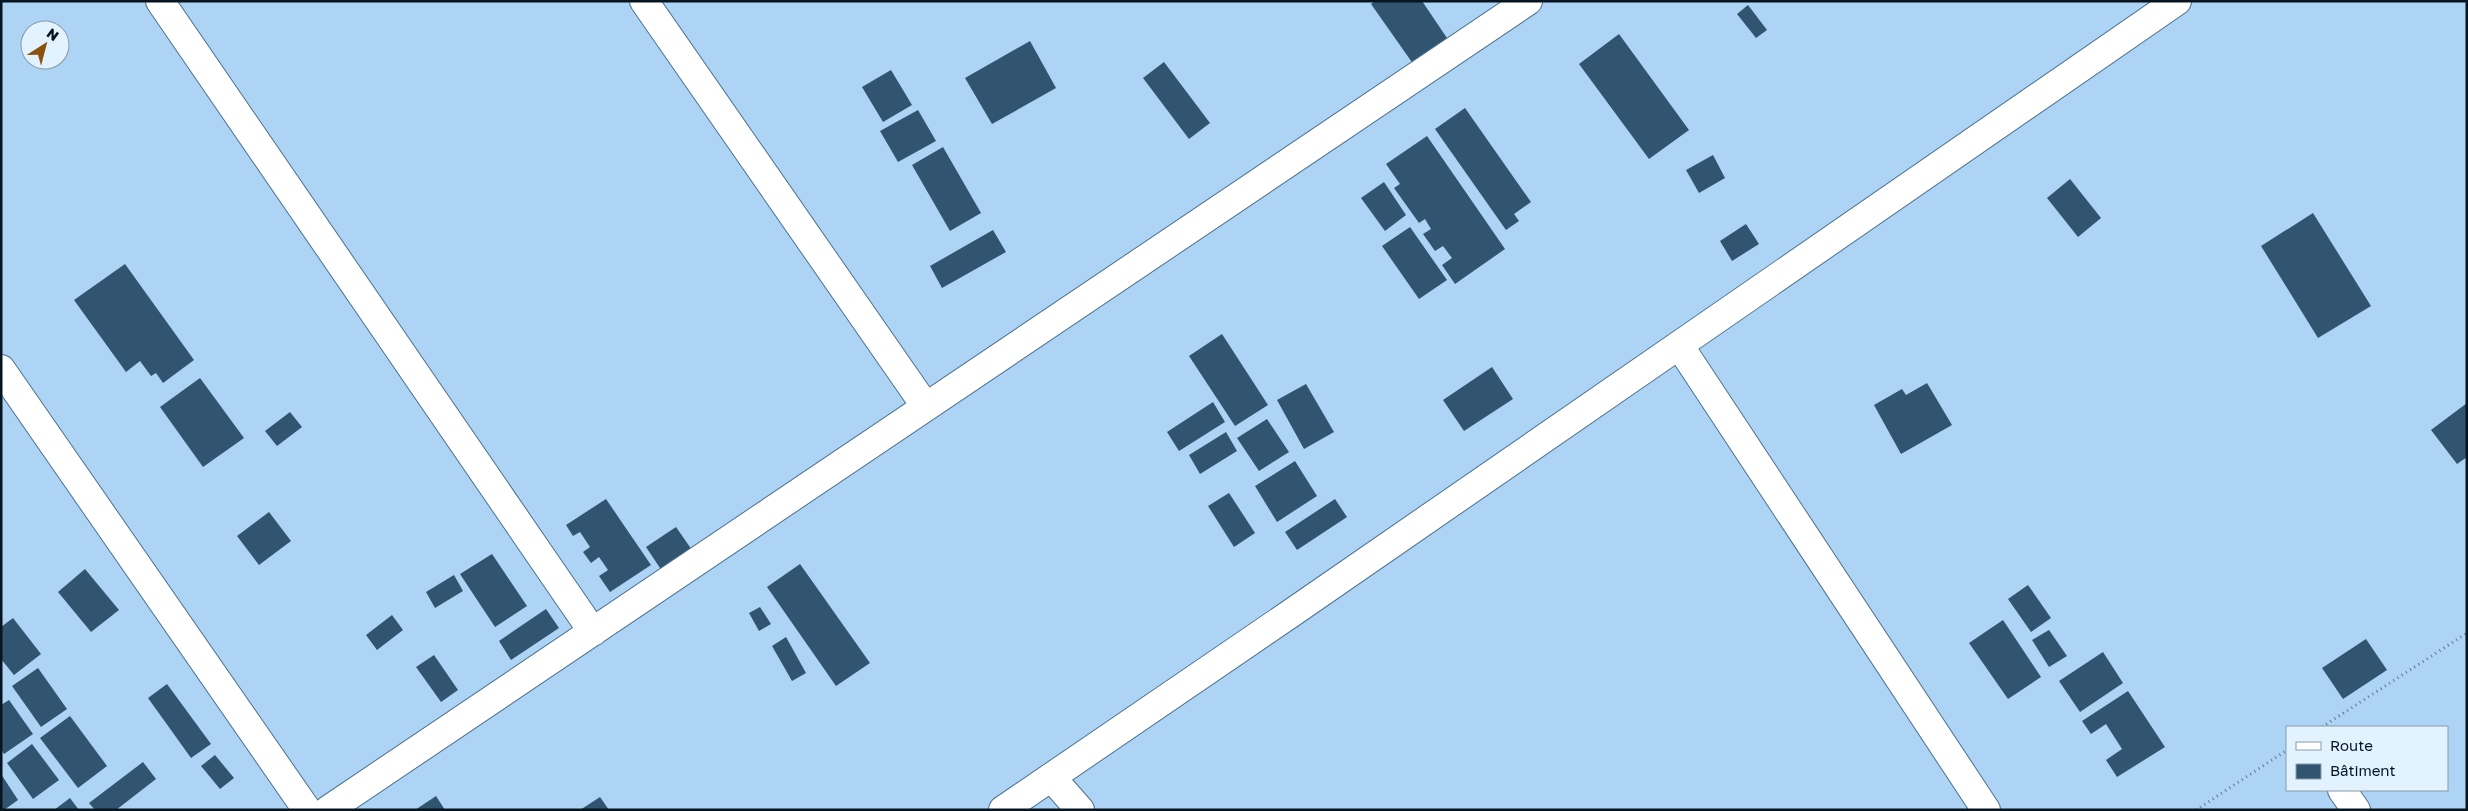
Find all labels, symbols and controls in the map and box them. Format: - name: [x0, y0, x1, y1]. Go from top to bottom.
- north arrow: [20, 20, 70, 70]
- text: N: [44, 24, 62, 44]
- legend: [2286, 726, 2448, 791]
- text: Route: [2330, 736, 2373, 754]
- text: Bâtiment: [2330, 761, 2395, 779]

